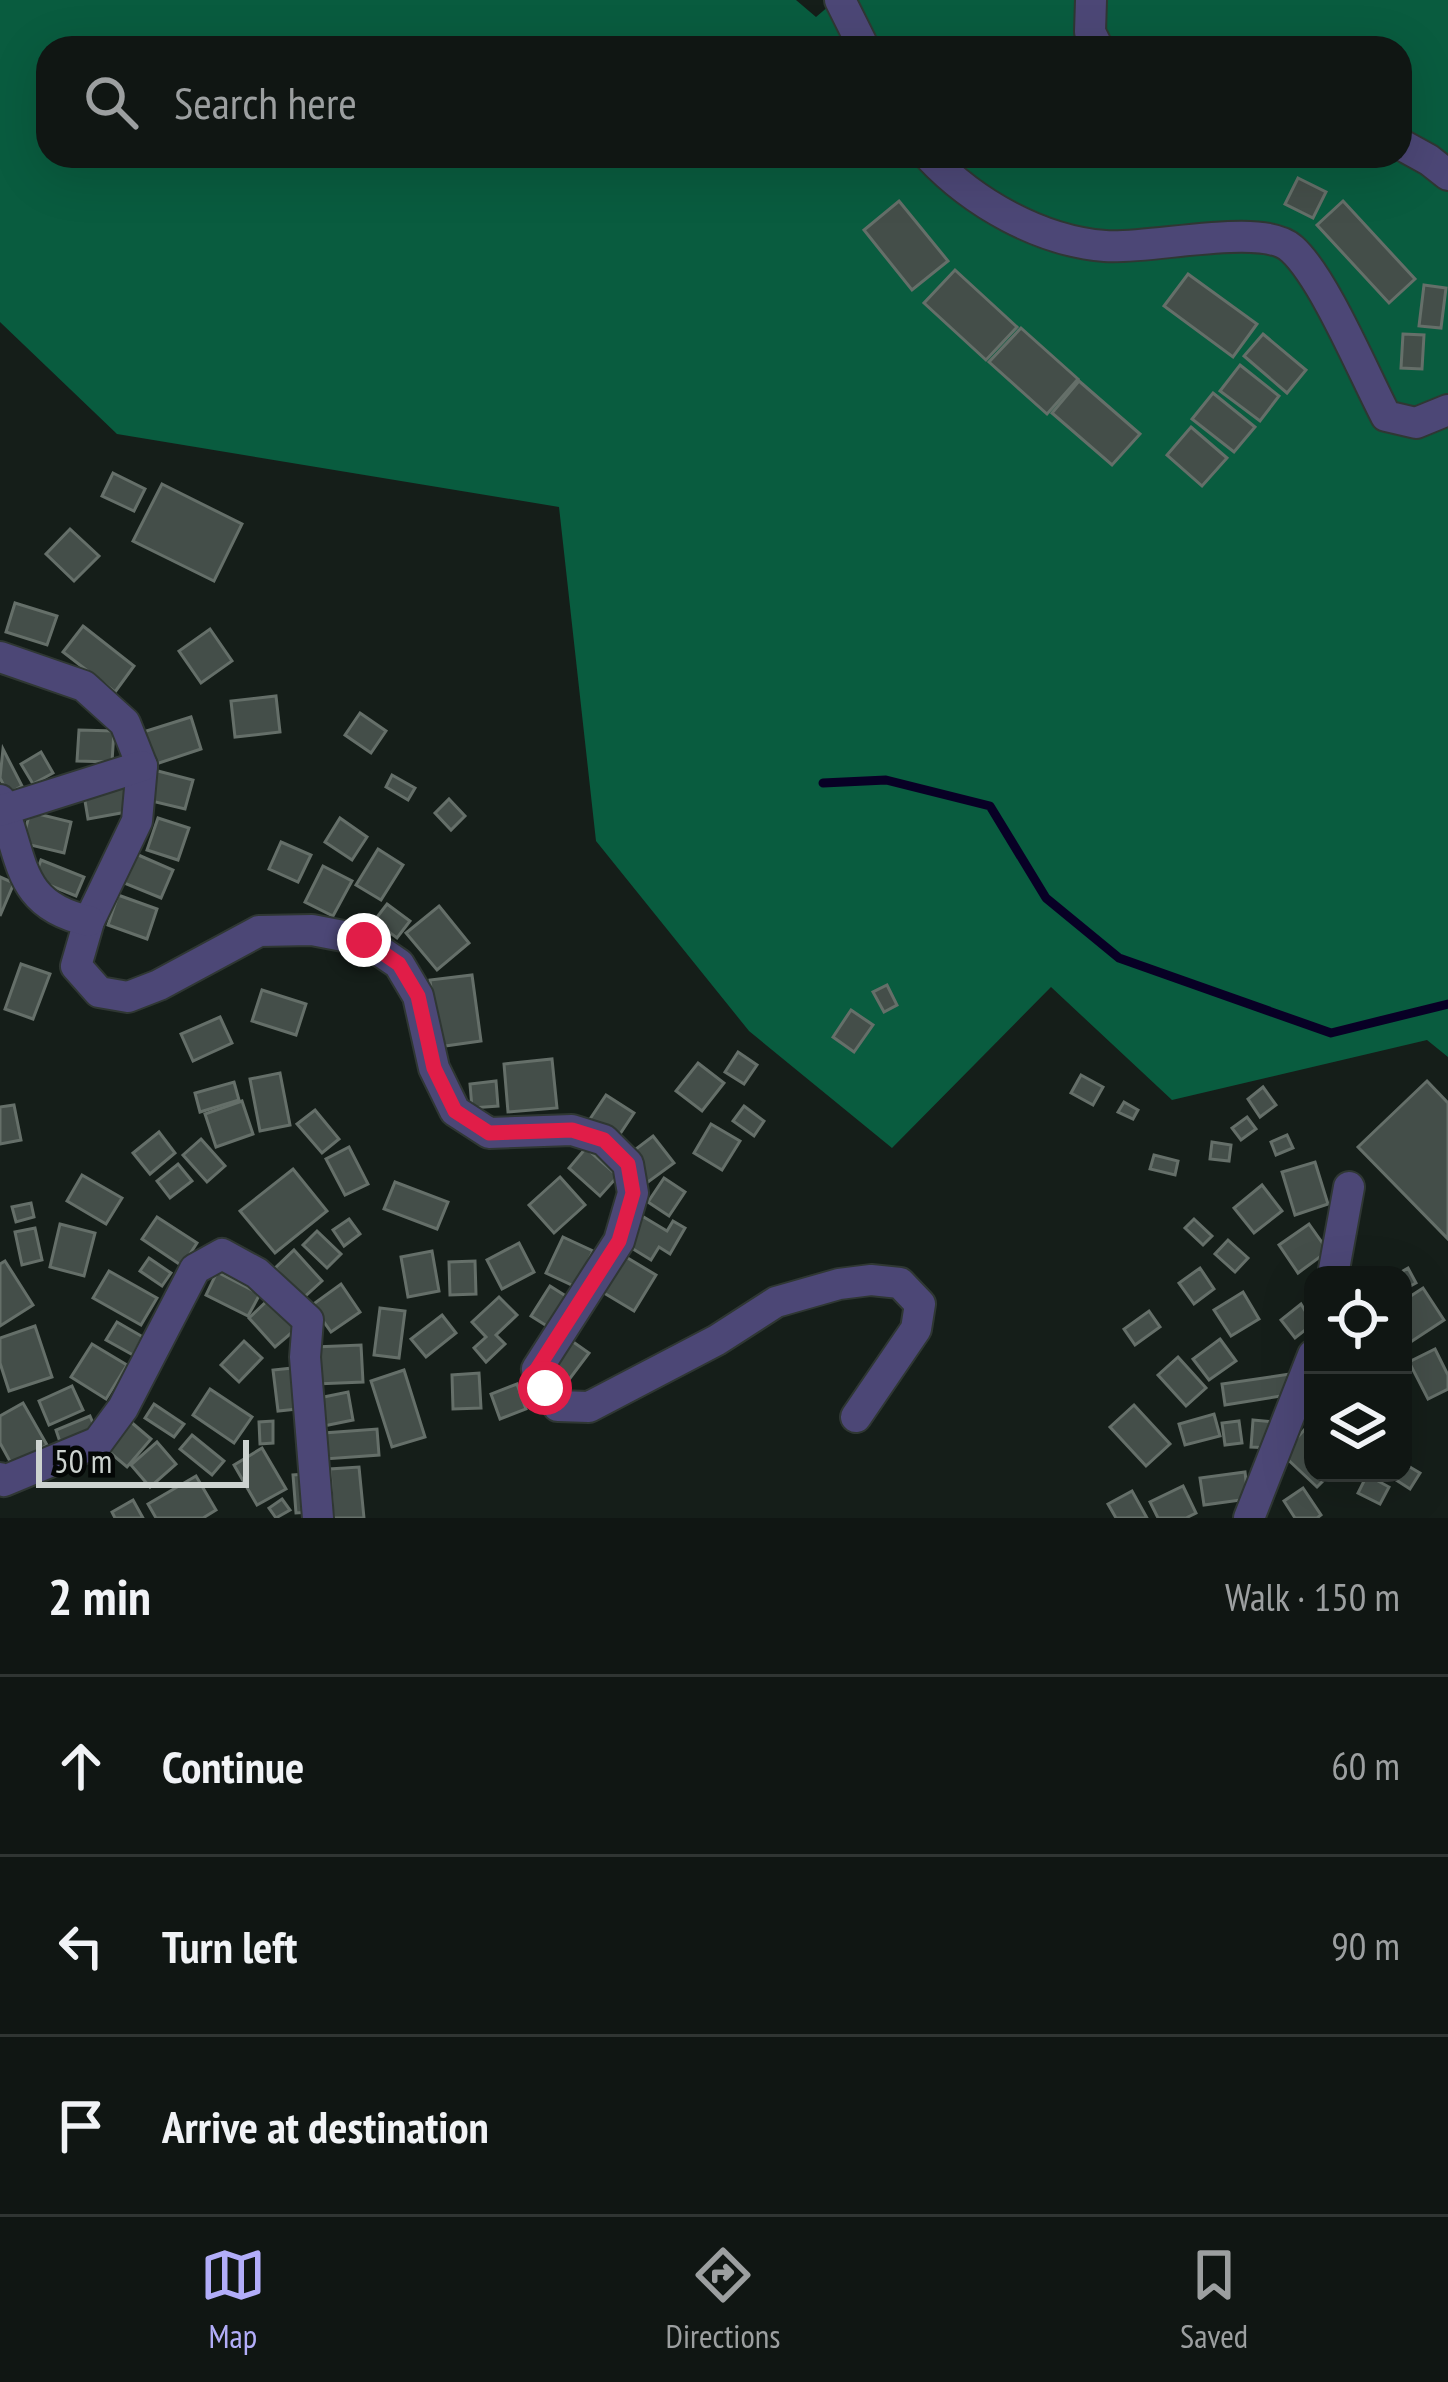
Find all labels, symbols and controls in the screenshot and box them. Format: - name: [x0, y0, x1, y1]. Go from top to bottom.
- search box: [36, 36, 1412, 168]
- icon: search: [78, 69, 144, 135]
- text: Search here: [174, 73, 357, 131]
- route end: [337, 913, 391, 967]
- map controls: [1304, 1266, 1412, 1482]
- button: locate: [1304, 1266, 1412, 1374]
- route start: [518, 1361, 572, 1415]
- button: layers: [1304, 1374, 1412, 1482]
- scale bar: [36, 1434, 249, 1487]
- text: 50 m: [54, 1439, 112, 1482]
- text: 2 min: [48, 1563, 151, 1629]
- text: Walk · 150 m: [1225, 1571, 1400, 1622]
- icon: ahead: [48, 1733, 114, 1799]
- text: Continue: [162, 1737, 304, 1795]
- text: 60 m: [1331, 1740, 1400, 1791]
- icon: left: [48, 1913, 114, 1979]
- text: Turn left: [162, 1917, 297, 1975]
- text: 90 m: [1331, 1920, 1400, 1971]
- icon: arrive: [48, 2093, 114, 2159]
- text: Arrive at destination: [162, 2097, 489, 2155]
- tab: Map: [200, 2242, 266, 2357]
- tab: Directions: [666, 2242, 780, 2357]
- tab: Saved: [1180, 2242, 1248, 2357]

